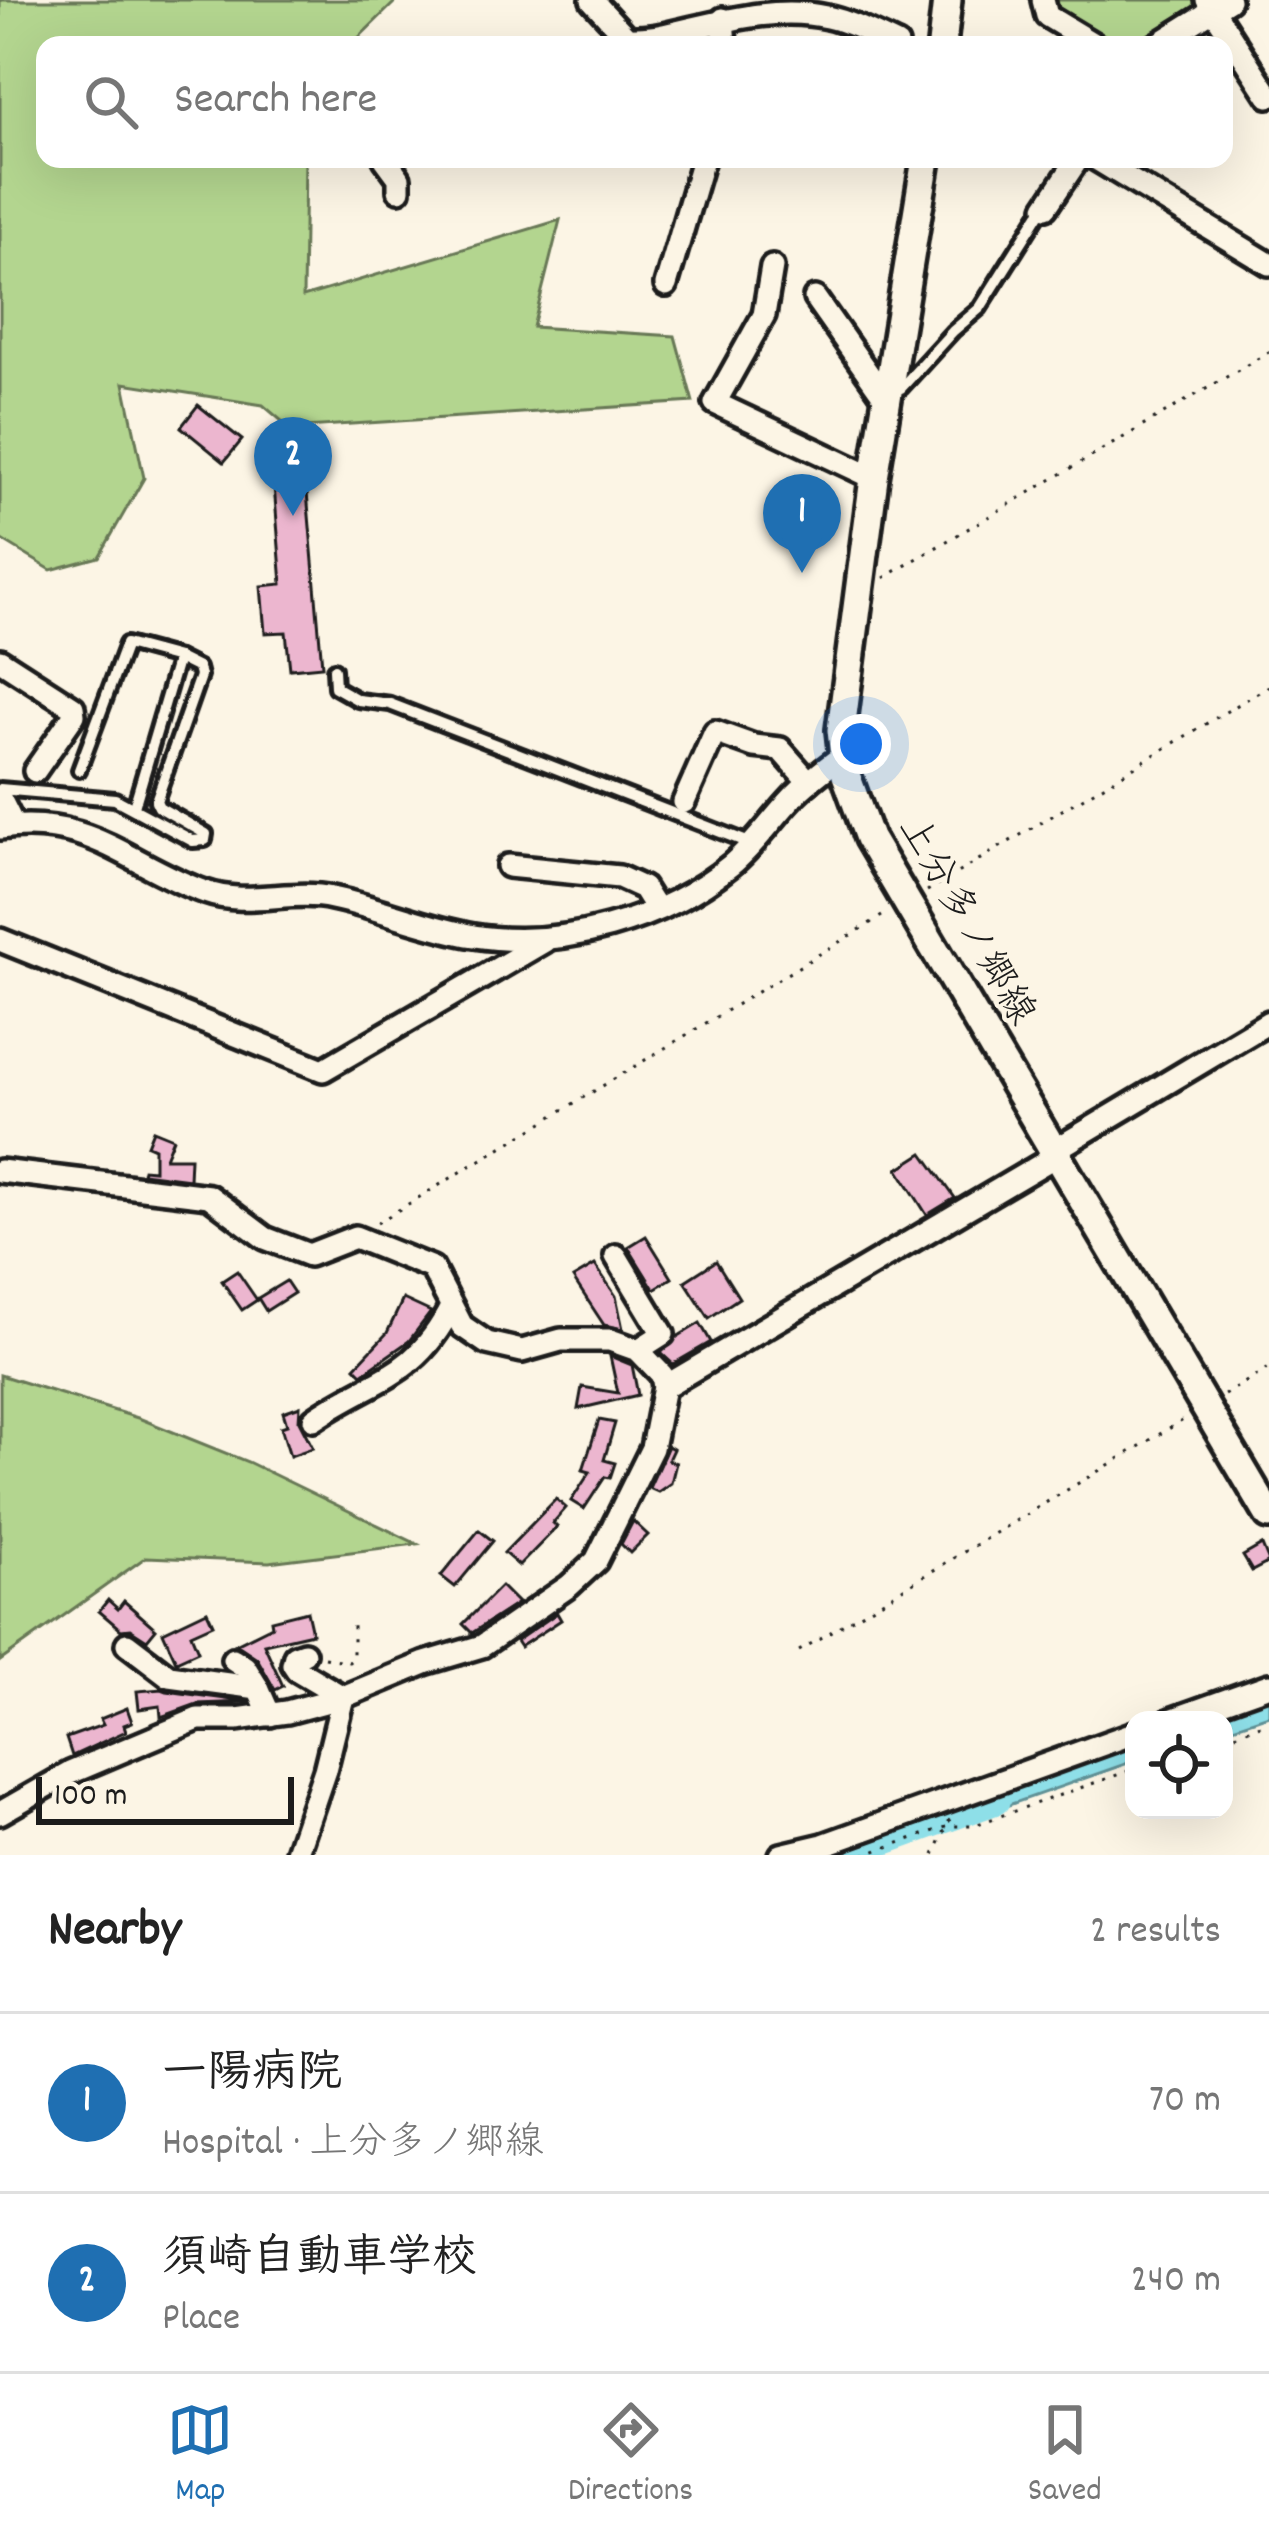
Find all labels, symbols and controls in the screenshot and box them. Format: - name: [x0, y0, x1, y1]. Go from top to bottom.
- search box: [36, 36, 1233, 168]
- icon: search: [78, 69, 144, 135]
- text: Search here: [174, 70, 377, 134]
- pin: 2: [254, 417, 332, 516]
- pin: 1: [763, 474, 841, 573]
- your location: [831, 714, 891, 774]
- street label: 上分多ノ郷線: [882, 807, 1046, 1037]
- map controls: [1125, 1711, 1233, 1819]
- button: locate: [1125, 1711, 1233, 1819]
- scale bar: [36, 1771, 294, 1824]
- text: 100 m: [54, 1774, 127, 1821]
- text: Nearby: [48, 1897, 181, 1969]
- text: 2 results: [1090, 1906, 1221, 1961]
- text: 一陽病院: [162, 2044, 342, 2108]
- text: 1: [83, 2075, 91, 2130]
- text: 70 m: [1149, 2075, 1221, 2130]
- text: Hospital · 上分多ノ郷線: [162, 2118, 544, 2173]
- text: 須崎自動車学校: [162, 2229, 477, 2293]
- text: 2: [78, 2255, 96, 2310]
- text: 240 m: [1131, 2255, 1221, 2310]
- text: Place: [162, 2293, 240, 2348]
- tab: Map: [167, 2397, 233, 2516]
- tab: Directions: [568, 2397, 693, 2516]
- tab: Saved: [1028, 2397, 1102, 2516]

